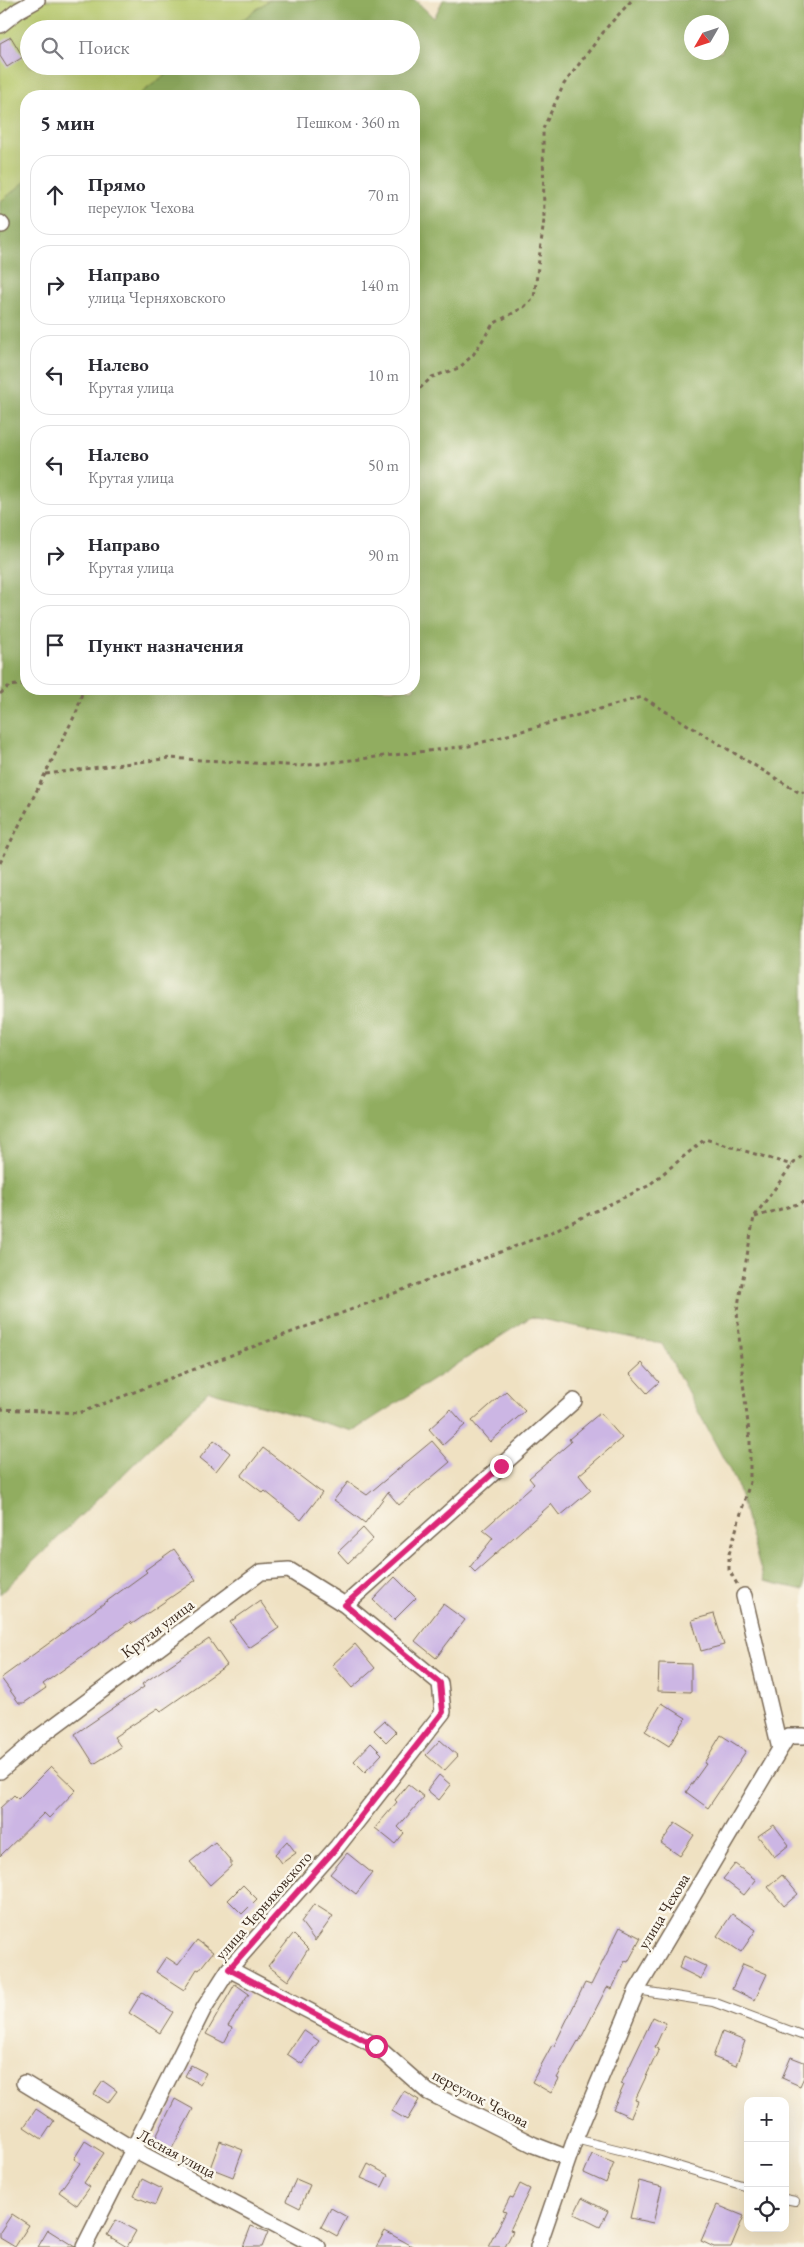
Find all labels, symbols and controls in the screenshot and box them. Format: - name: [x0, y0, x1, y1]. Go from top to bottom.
- north arrow: [684, 15, 729, 60]
- search box: [20, 20, 420, 75]
- icon: search: [38, 34, 66, 62]
- text: Поиск: [78, 35, 130, 60]
- text: 5 мин: [40, 109, 95, 136]
- text: Пешком · 360 m: [296, 112, 400, 133]
- text: Прямо: [88, 172, 146, 197]
- icon: ahead: [41, 181, 69, 209]
- text: 70 m: [368, 185, 399, 206]
- text: переулок Чехова: [88, 197, 194, 218]
- text: Направо: [88, 262, 160, 287]
- icon: right: [41, 271, 69, 299]
- text: 140 m: [360, 275, 399, 296]
- text: улица Черняховского: [88, 287, 226, 308]
- text: Налево: [88, 352, 149, 377]
- icon: left: [41, 361, 69, 389]
- text: 10 m: [368, 365, 399, 386]
- text: Крутая улица: [88, 377, 174, 398]
- text: Налево: [88, 442, 149, 467]
- icon: left: [41, 451, 69, 479]
- text: 50 m: [368, 455, 399, 476]
- text: Крутая улица: [88, 467, 174, 488]
- text: Направо: [88, 532, 160, 557]
- icon: right: [41, 541, 69, 569]
- text: 90 m: [368, 545, 399, 566]
- text: Крутая улица: [88, 557, 174, 578]
- icon: arrive: [41, 631, 69, 659]
- text: Пункт назначения: [88, 633, 244, 658]
- route end: [490, 1455, 513, 1478]
- street label: Крутая улица: [117, 1594, 199, 1663]
- street label: улица Черняховского: [210, 1846, 317, 1964]
- street label: улица Чехова: [633, 1869, 695, 1953]
- route start: [365, 2035, 388, 2058]
- street label: переулок Чехова: [429, 2064, 533, 2133]
- map controls: [744, 2097, 789, 2232]
- button: +: [744, 2097, 789, 2142]
- street label: Лесная улица: [134, 2124, 220, 2183]
- button: −: [744, 2142, 789, 2187]
- button: locate: [744, 2187, 789, 2232]

